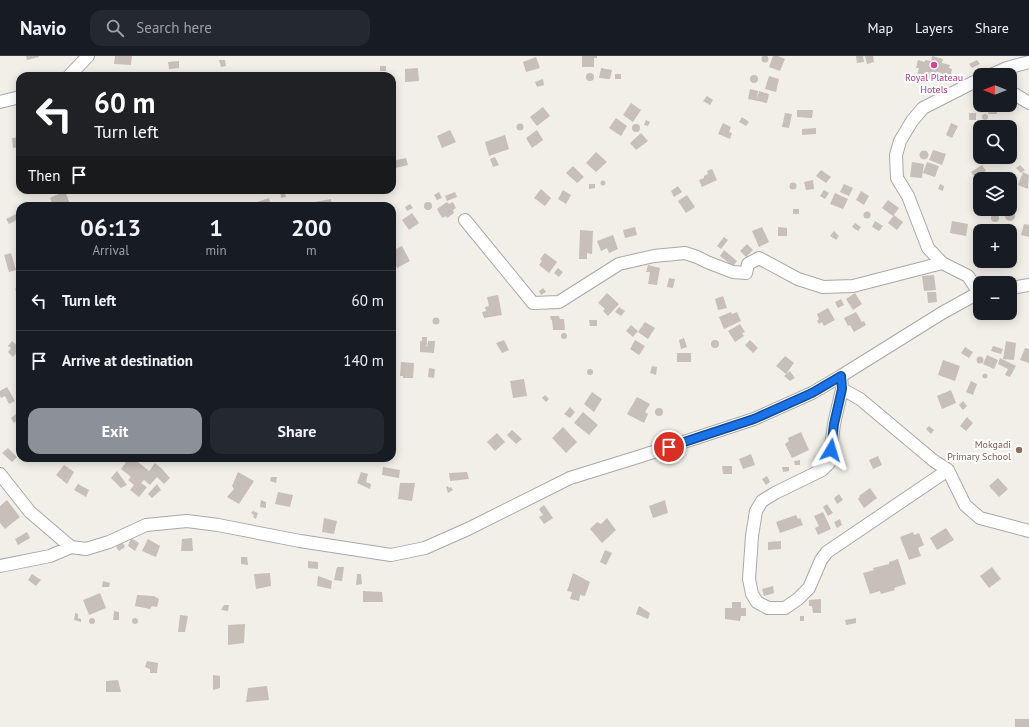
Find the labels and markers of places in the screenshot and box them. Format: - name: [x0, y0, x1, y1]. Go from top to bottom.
- marker: Royal Plateau Hotels: [929, 60, 939, 70]
- place label: Royal Plateau Hotels: [905, 71, 963, 96]
- pin: [652, 430, 686, 464]
- place label: Mokgadi Primary School: [947, 438, 1011, 463]
- marker: Mokgadi Primary School: [1014, 445, 1024, 455]

